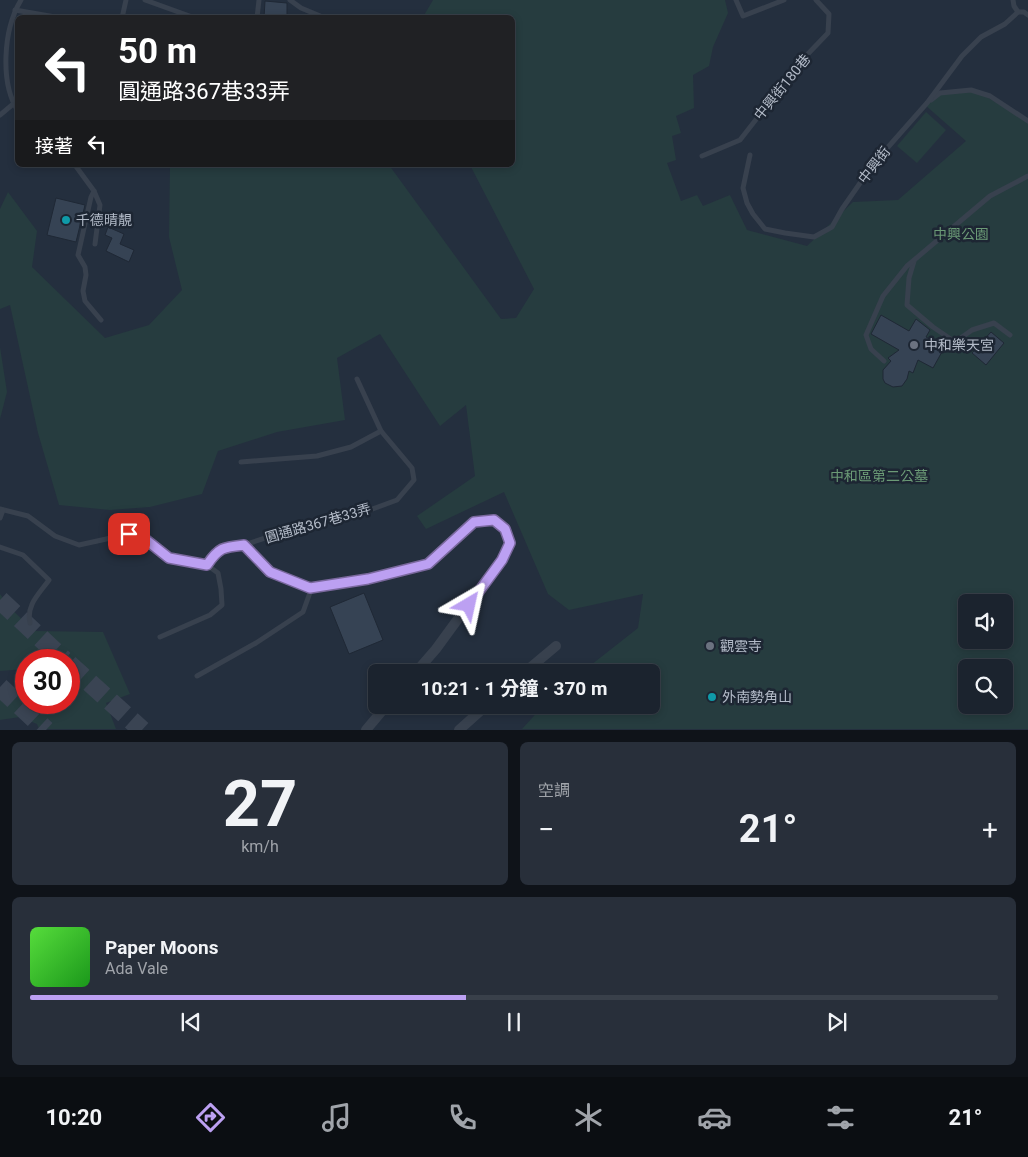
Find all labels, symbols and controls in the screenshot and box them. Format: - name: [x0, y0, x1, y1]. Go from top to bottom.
- text: 50 m: [118, 31, 197, 72]
- icon: left: [35, 35, 100, 100]
- street label: 中興街180巷: [751, 51, 813, 123]
- text: 圓通路367巷33弄: [118, 79, 290, 104]
- icon: left: [83, 130, 111, 158]
- text: 接著: [35, 135, 73, 158]
- street label: 中興街: [855, 144, 893, 186]
- place label: 千德晴靚: [76, 212, 132, 228]
- marker: 千德晴靚: [60, 214, 72, 226]
- park label: 中興公園: [933, 226, 989, 242]
- place label: 中和樂天宮: [924, 337, 994, 353]
- marker: 中和樂天宮: [908, 339, 920, 351]
- park label: 中和區第二公墓: [830, 468, 928, 484]
- street label: 圓通路367巷33弄: [263, 500, 373, 546]
- pin: [108, 513, 150, 555]
- icon: arrive: [115, 520, 143, 548]
- position arrow: [442, 578, 494, 630]
- map controls: [958, 594, 1013, 714]
- button: sound: [958, 594, 1013, 649]
- place label: 觀雲寺: [720, 638, 762, 654]
- marker: 觀雲寺: [704, 640, 716, 652]
- speed limit sign: 30: [15, 649, 80, 714]
- button: search: [958, 659, 1013, 714]
- text: 10:21 · 1 分鐘 · 370 m: [421, 677, 607, 700]
- place label: 外南勢角山: [722, 689, 792, 705]
- marker: 外南勢角山: [706, 691, 718, 703]
- text: 27: [223, 766, 297, 842]
- text: 空調: [538, 781, 570, 800]
- text: 21°: [739, 807, 797, 851]
- text: −: [538, 813, 554, 846]
- text: +: [982, 813, 998, 846]
- text: km/h: [241, 837, 279, 856]
- text: Paper Moons: [105, 936, 218, 959]
- text: Ada Vale: [105, 959, 168, 978]
- icon: previous: [177, 1008, 205, 1036]
- icon: pause: [500, 1008, 528, 1036]
- icon: next: [823, 1008, 851, 1036]
- icon: directions: [193, 1100, 228, 1135]
- icon: music: [319, 1100, 354, 1135]
- icon: phone: [445, 1100, 480, 1135]
- icon: climate: [571, 1100, 606, 1135]
- icon: car: [697, 1100, 732, 1135]
- icon: filters: [823, 1100, 858, 1135]
- text: 10:20: [45, 1105, 102, 1130]
- text: 21°: [949, 1105, 982, 1130]

